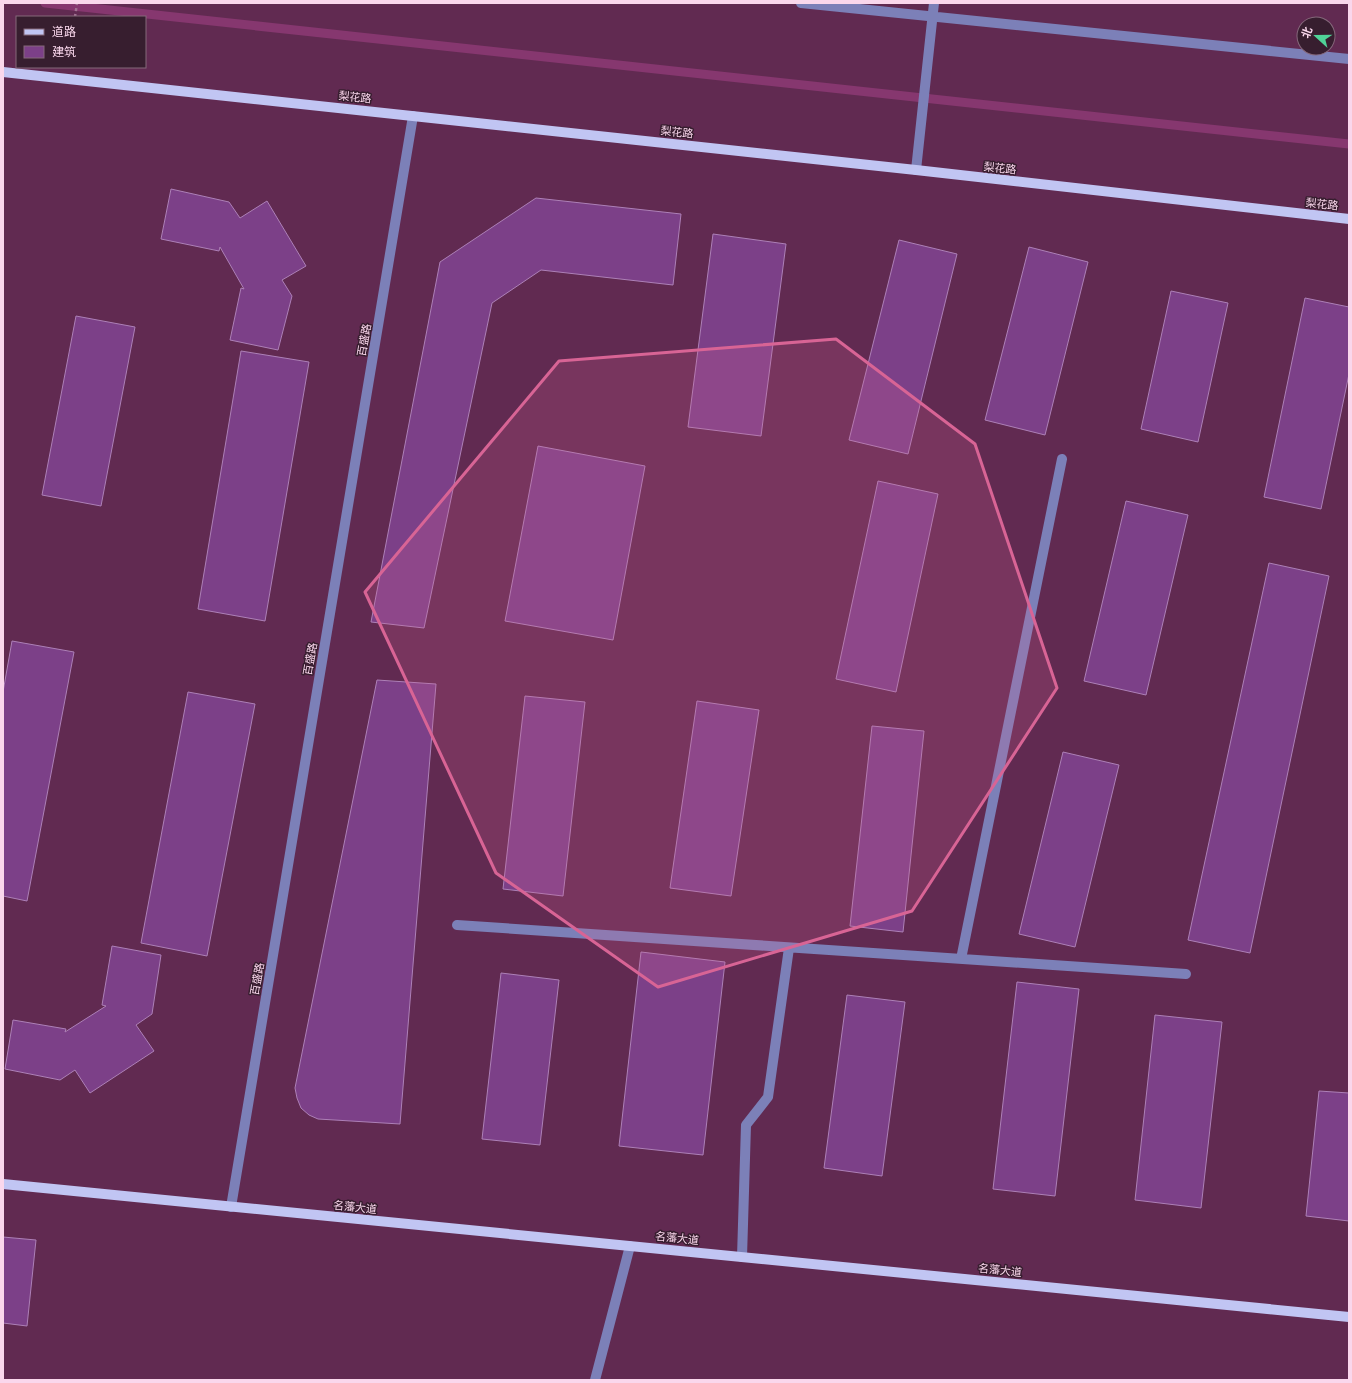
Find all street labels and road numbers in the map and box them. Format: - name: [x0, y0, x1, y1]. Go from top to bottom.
- street label: 梨花路: [338, 88, 372, 106]
- street label: 梨花路: [660, 123, 694, 141]
- street label: 梨花路: [983, 159, 1017, 177]
- street label: 梨花路: [1305, 195, 1339, 213]
- street label: 百盛路: [354, 323, 374, 357]
- street label: 百盛路: [300, 642, 320, 676]
- street label: 百盛路: [247, 962, 267, 996]
- street label: 名藩大道: [332, 1198, 378, 1216]
- street label: 名藩大道: [654, 1229, 700, 1247]
- street label: 名藩大道: [977, 1261, 1023, 1279]

